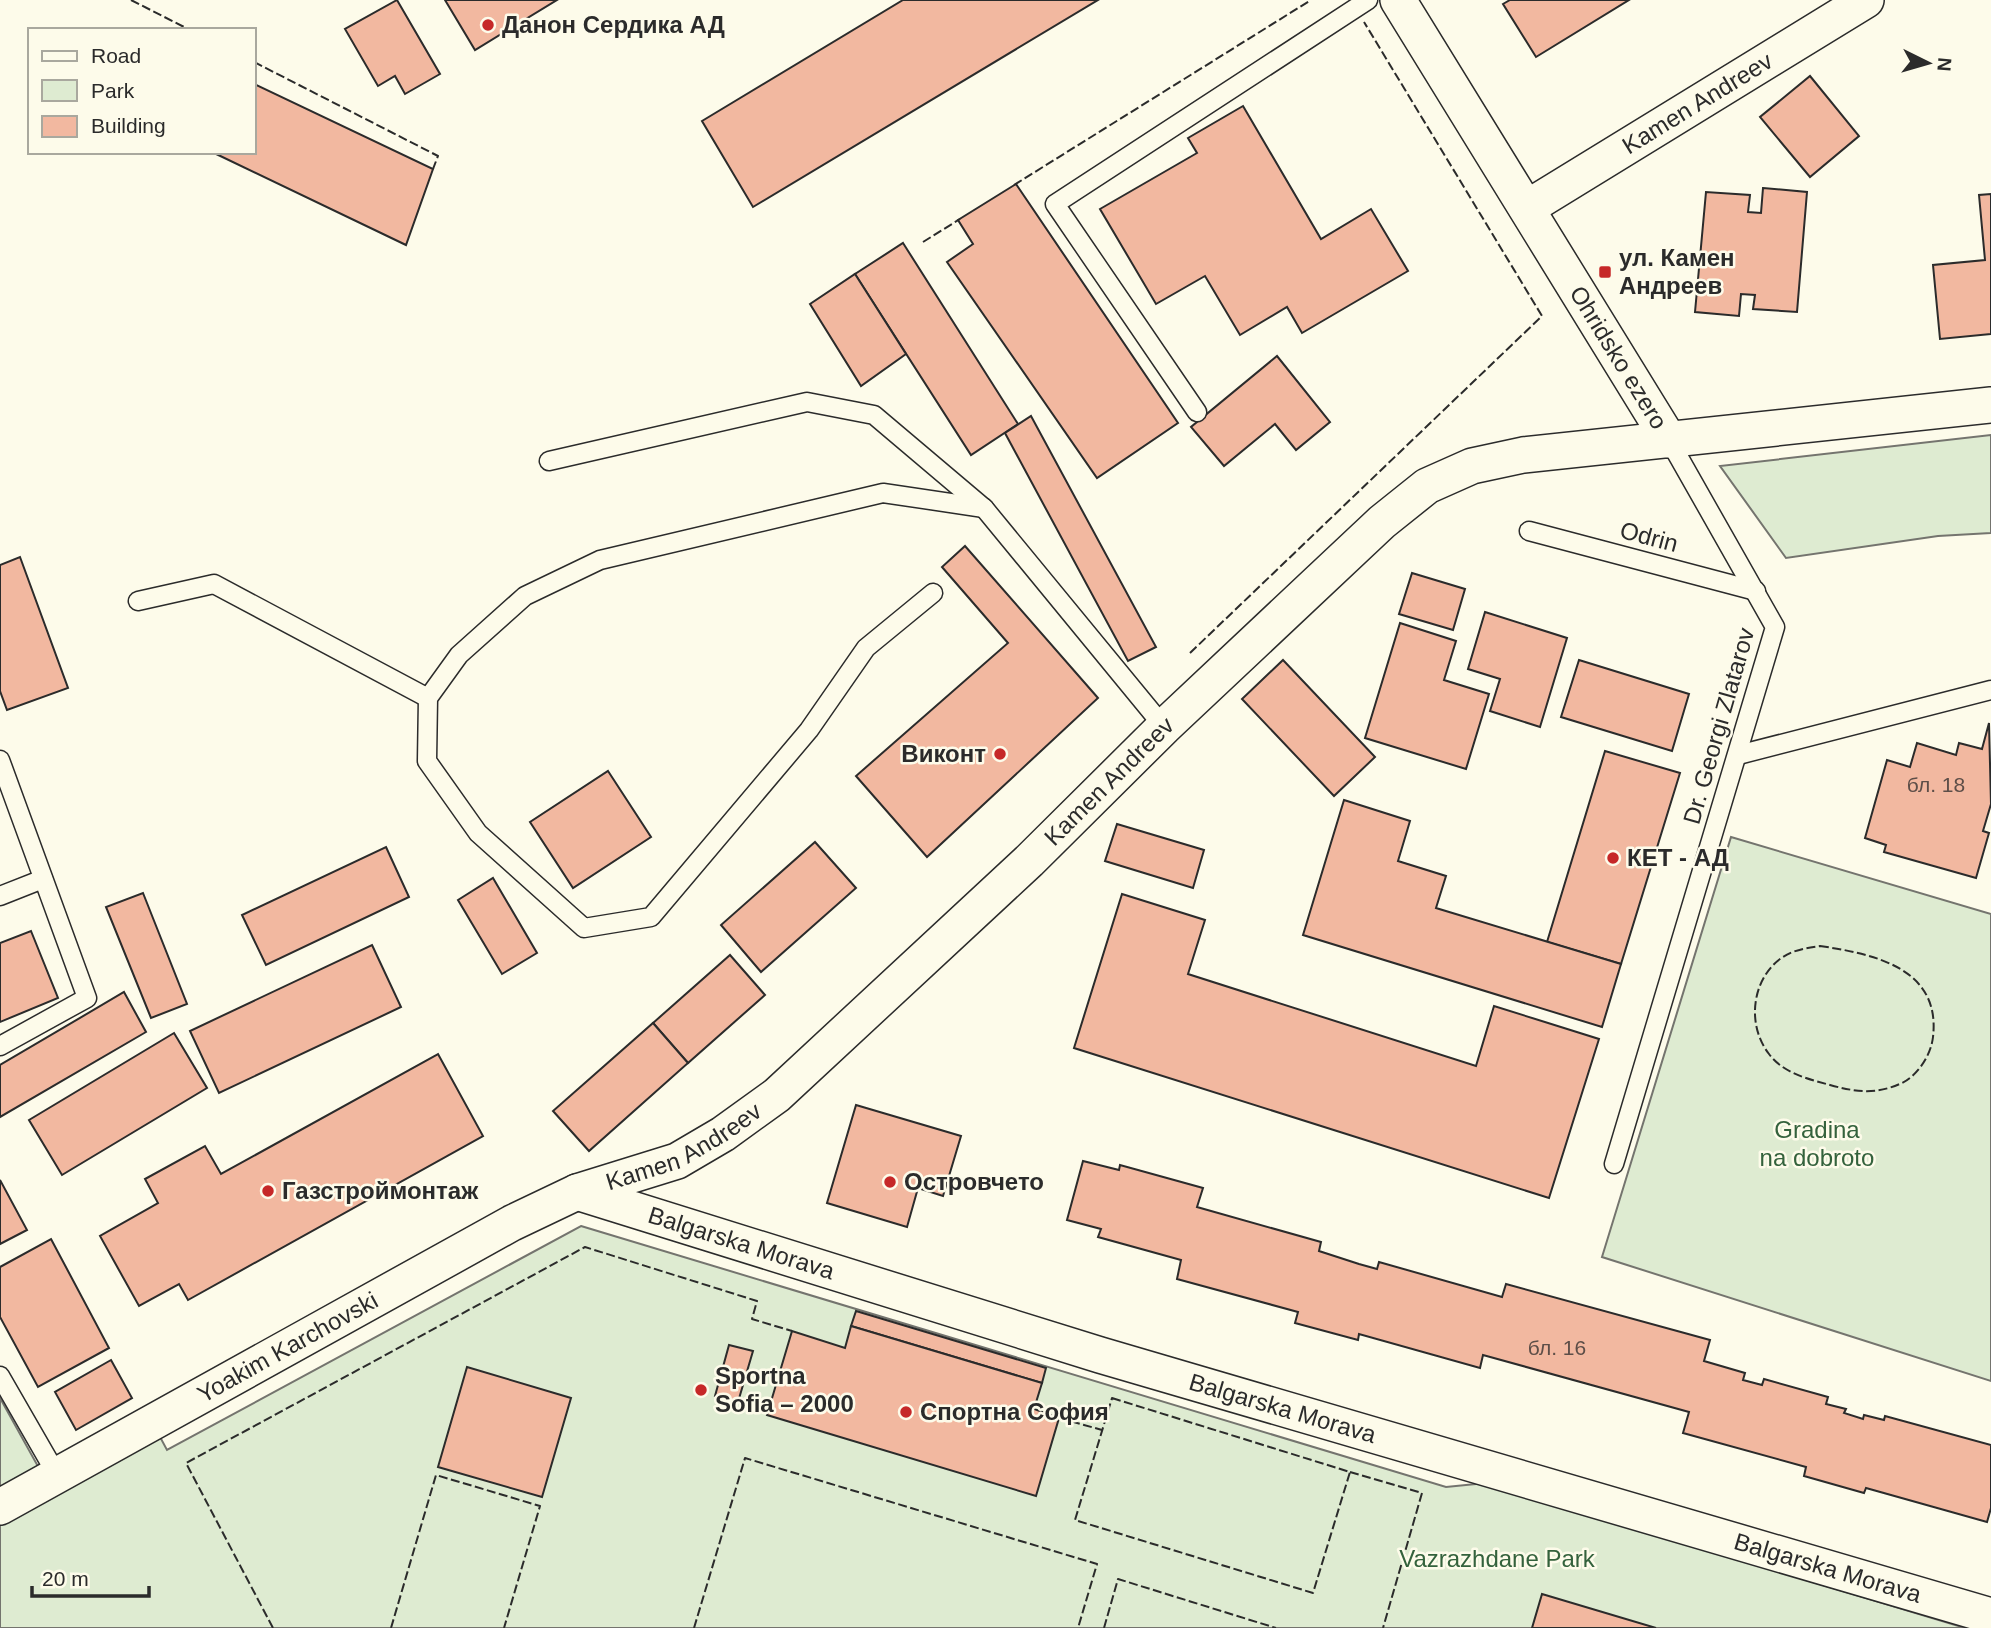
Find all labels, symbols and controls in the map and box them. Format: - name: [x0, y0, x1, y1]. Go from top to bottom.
- place label: Данон Сердика АД: [502, 11, 725, 38]
- marker: Данон Сердика АД: [480, 17, 496, 33]
- legend: [28, 28, 256, 154]
- north arrow: [1893, 28, 1963, 98]
- text: Road: [91, 44, 141, 67]
- street label: Kamen Andreev: [1617, 47, 1777, 159]
- text: N: [1933, 57, 1955, 72]
- text: Park: [91, 79, 135, 102]
- text: Building: [91, 114, 166, 137]
- place label: ул. Камен Андреев: [1619, 244, 1735, 299]
- marker: ул. Камен Андреев: [1597, 264, 1613, 280]
- street label: Ohridsko ezero: [1564, 281, 1673, 434]
- street label: Odrin: [1617, 516, 1681, 557]
- street label: Dr. Georgi Zlatarov: [1678, 625, 1759, 827]
- street label: Kamen Andreev: [1039, 711, 1179, 851]
- place label: Виконт: [901, 740, 986, 767]
- marker: Виконт: [992, 746, 1008, 762]
- house number: бл. 18: [1907, 773, 1965, 796]
- place label: КЕТ - АД: [1627, 844, 1729, 871]
- marker: КЕТ - АД: [1605, 850, 1621, 866]
- street label: Kamen Andreev: [603, 1097, 766, 1195]
- park label: Gradina na dobroto: [1760, 1116, 1874, 1171]
- place label: Островчето: [904, 1168, 1044, 1195]
- marker: Островчето: [882, 1174, 898, 1190]
- place label: Газстроймонтаж: [282, 1177, 479, 1204]
- marker: Газстроймонтаж: [260, 1183, 276, 1199]
- street label: Balgarska Morava: [645, 1201, 838, 1285]
- street label: Yoakim Karchovski: [193, 1286, 382, 1408]
- house number: бл. 16: [1528, 1336, 1586, 1359]
- place label: Sportna Sofia – 2000: [715, 1362, 854, 1417]
- street label: Balgarska Morava: [1186, 1368, 1380, 1448]
- marker: Sportna Sofia – 2000: [693, 1382, 709, 1398]
- place label: Спортна София: [920, 1398, 1109, 1425]
- marker: Спортна София: [898, 1404, 914, 1420]
- street label: Balgarska Morava: [1731, 1527, 1925, 1608]
- park label: Vazrazhdane Park: [1399, 1545, 1596, 1572]
- scale bar: [32, 1554, 149, 1598]
- text: 20 m: [42, 1567, 89, 1590]

